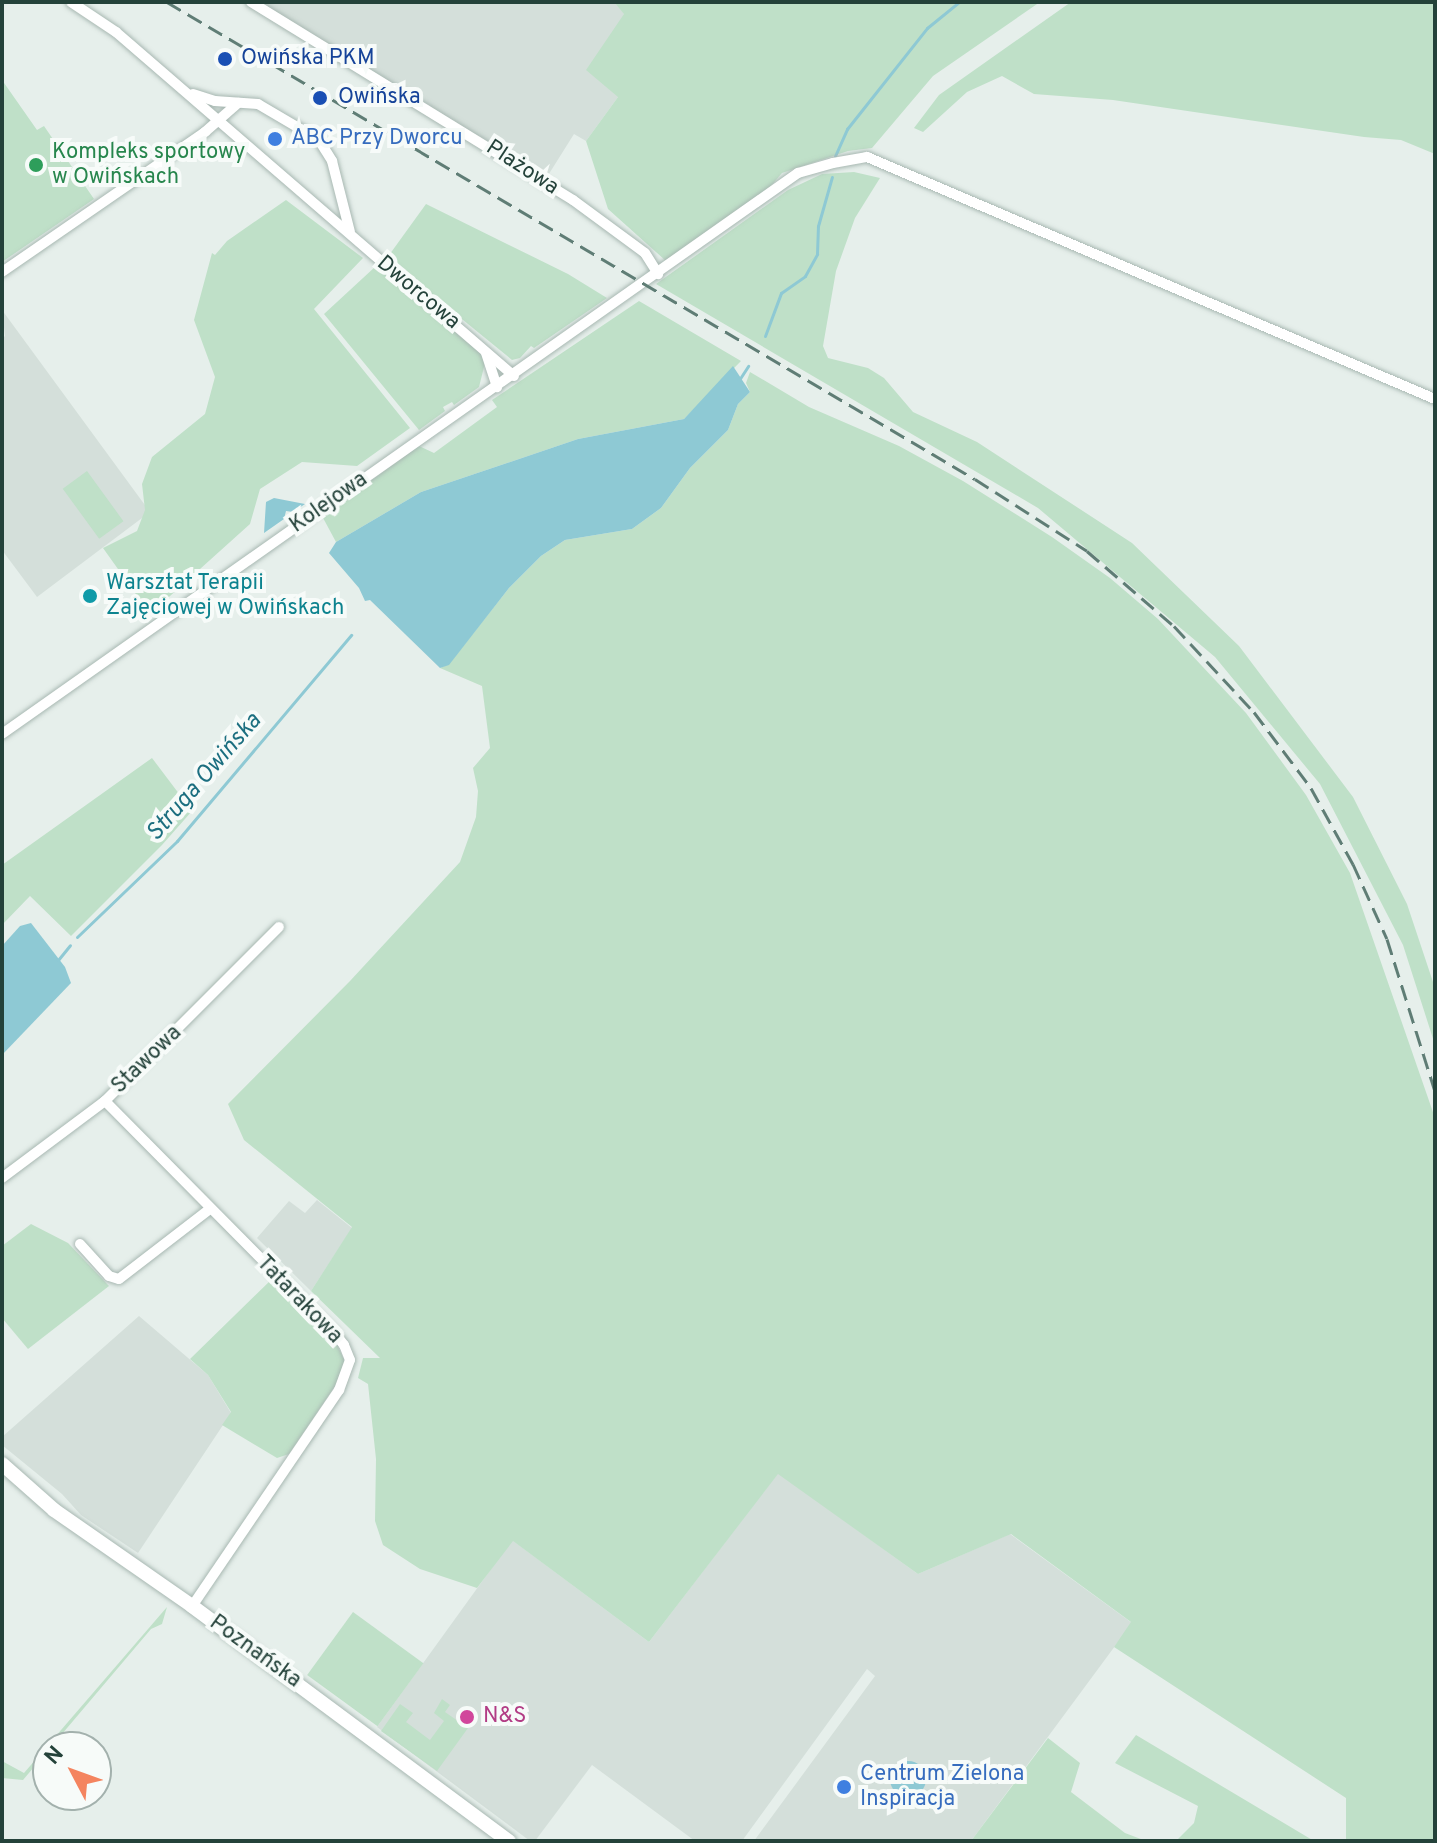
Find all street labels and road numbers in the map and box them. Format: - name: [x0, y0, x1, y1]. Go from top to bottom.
- street label: Plażowa: [481, 135, 563, 201]
- street label: Dworcowa: [371, 250, 465, 336]
- street label: Kolejowa: [285, 467, 373, 539]
- street label: Stawowa: [107, 1020, 187, 1100]
- street label: Tatarakowa: [250, 1250, 348, 1350]
- street label: Poznańska: [204, 1610, 306, 1694]

